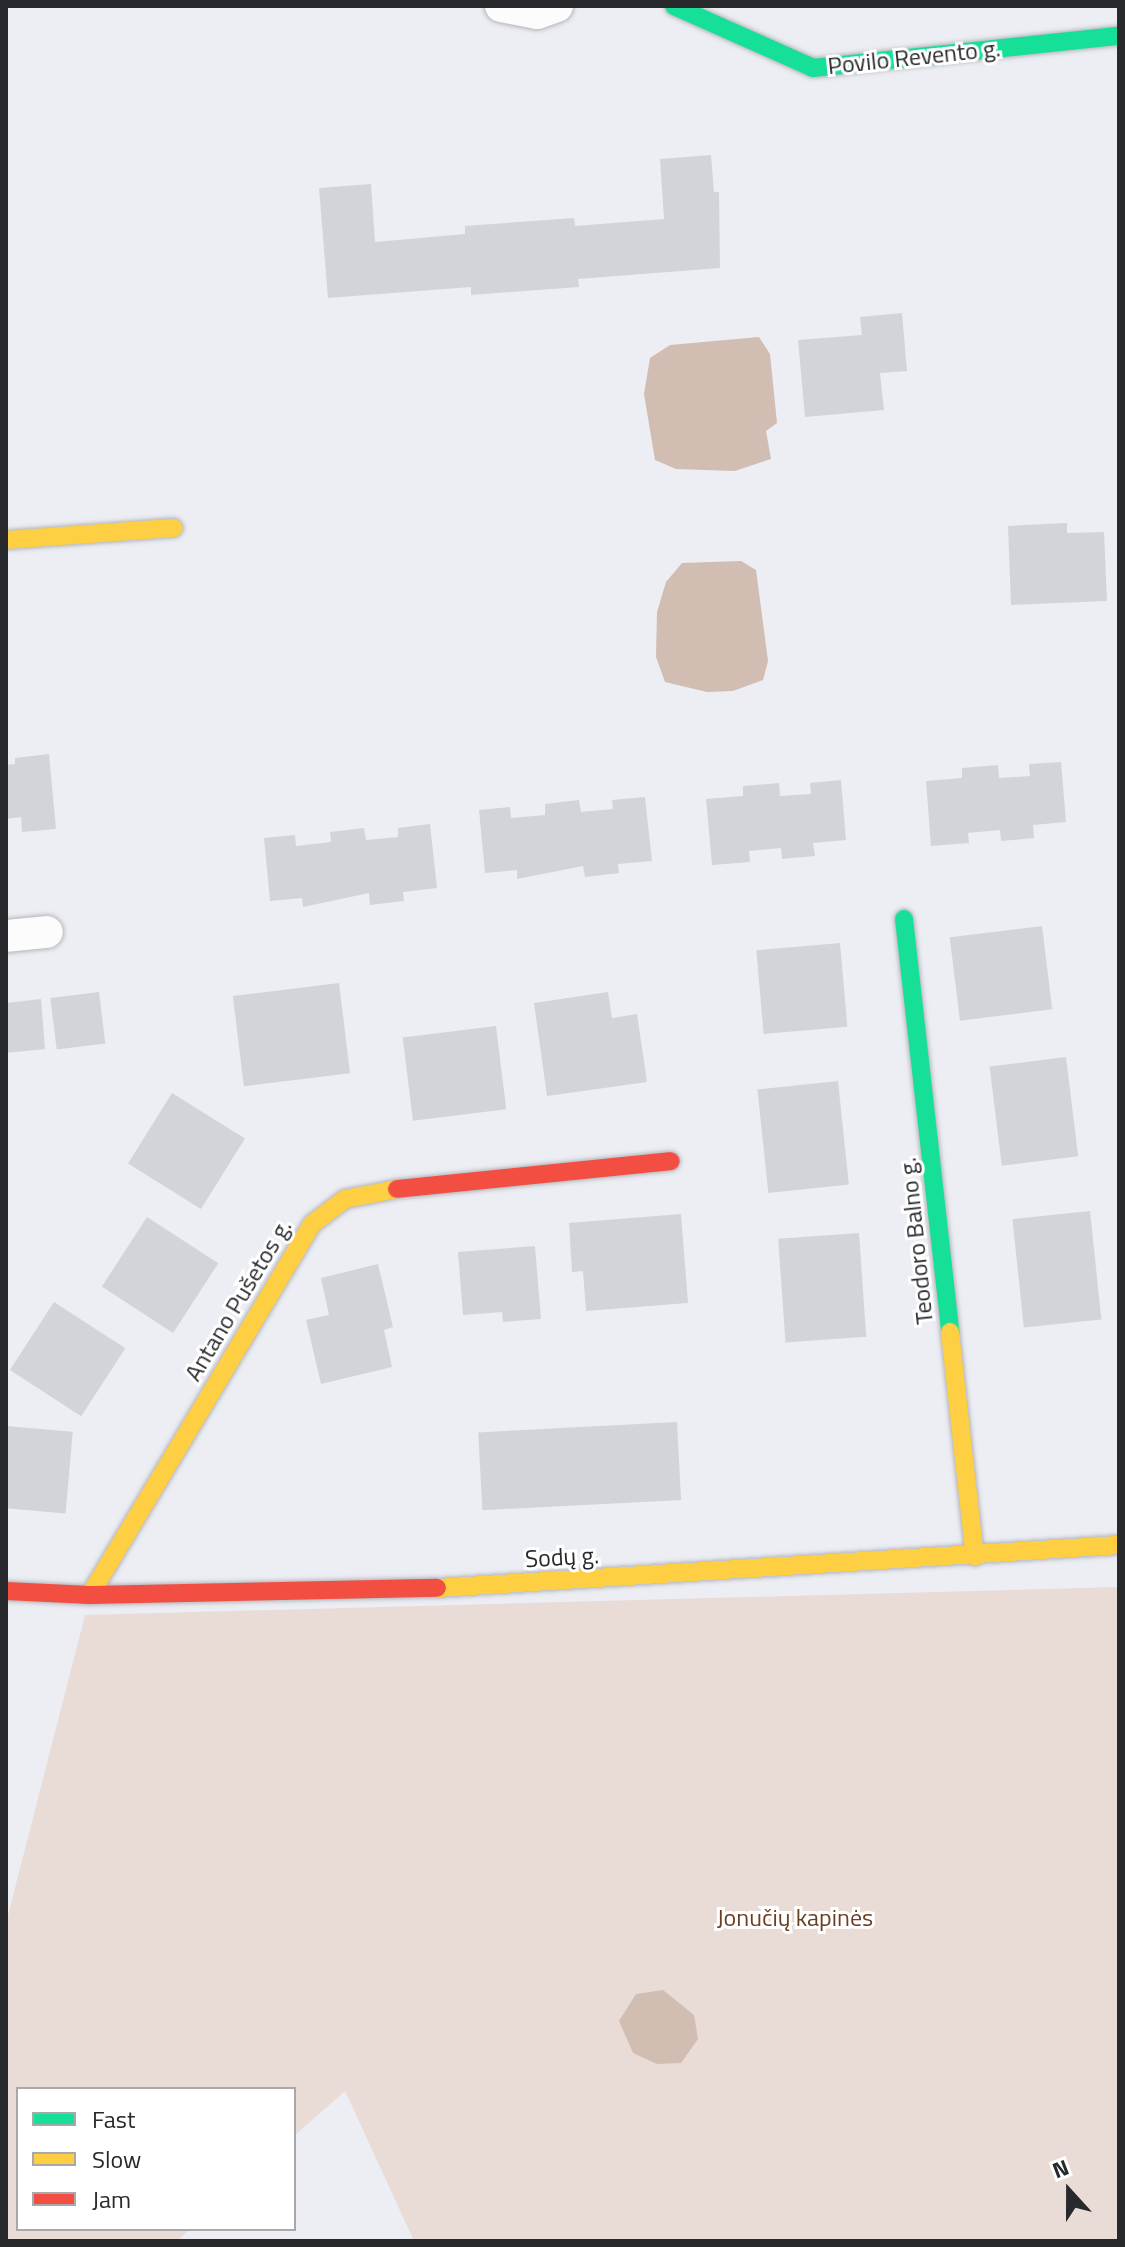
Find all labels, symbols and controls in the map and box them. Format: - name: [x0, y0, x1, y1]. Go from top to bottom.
- street label: Povilo Revento g.: [826, 34, 1002, 80]
- street label: Teodoro Balno g.: [893, 1156, 939, 1326]
- street label: Antano Pušetos g.: [178, 1214, 298, 1386]
- street label: Sodų g.: [524, 1541, 600, 1573]
- park label: Jonučių kapinės: [717, 1904, 873, 1932]
- legend: [16, 2087, 296, 2231]
- text: Fast: [92, 2101, 135, 2137]
- text: Slow: [92, 2141, 141, 2177]
- text: N: [1047, 2150, 1074, 2187]
- north arrow: [1029, 2151, 1109, 2231]
- text: Jam: [92, 2181, 131, 2217]

